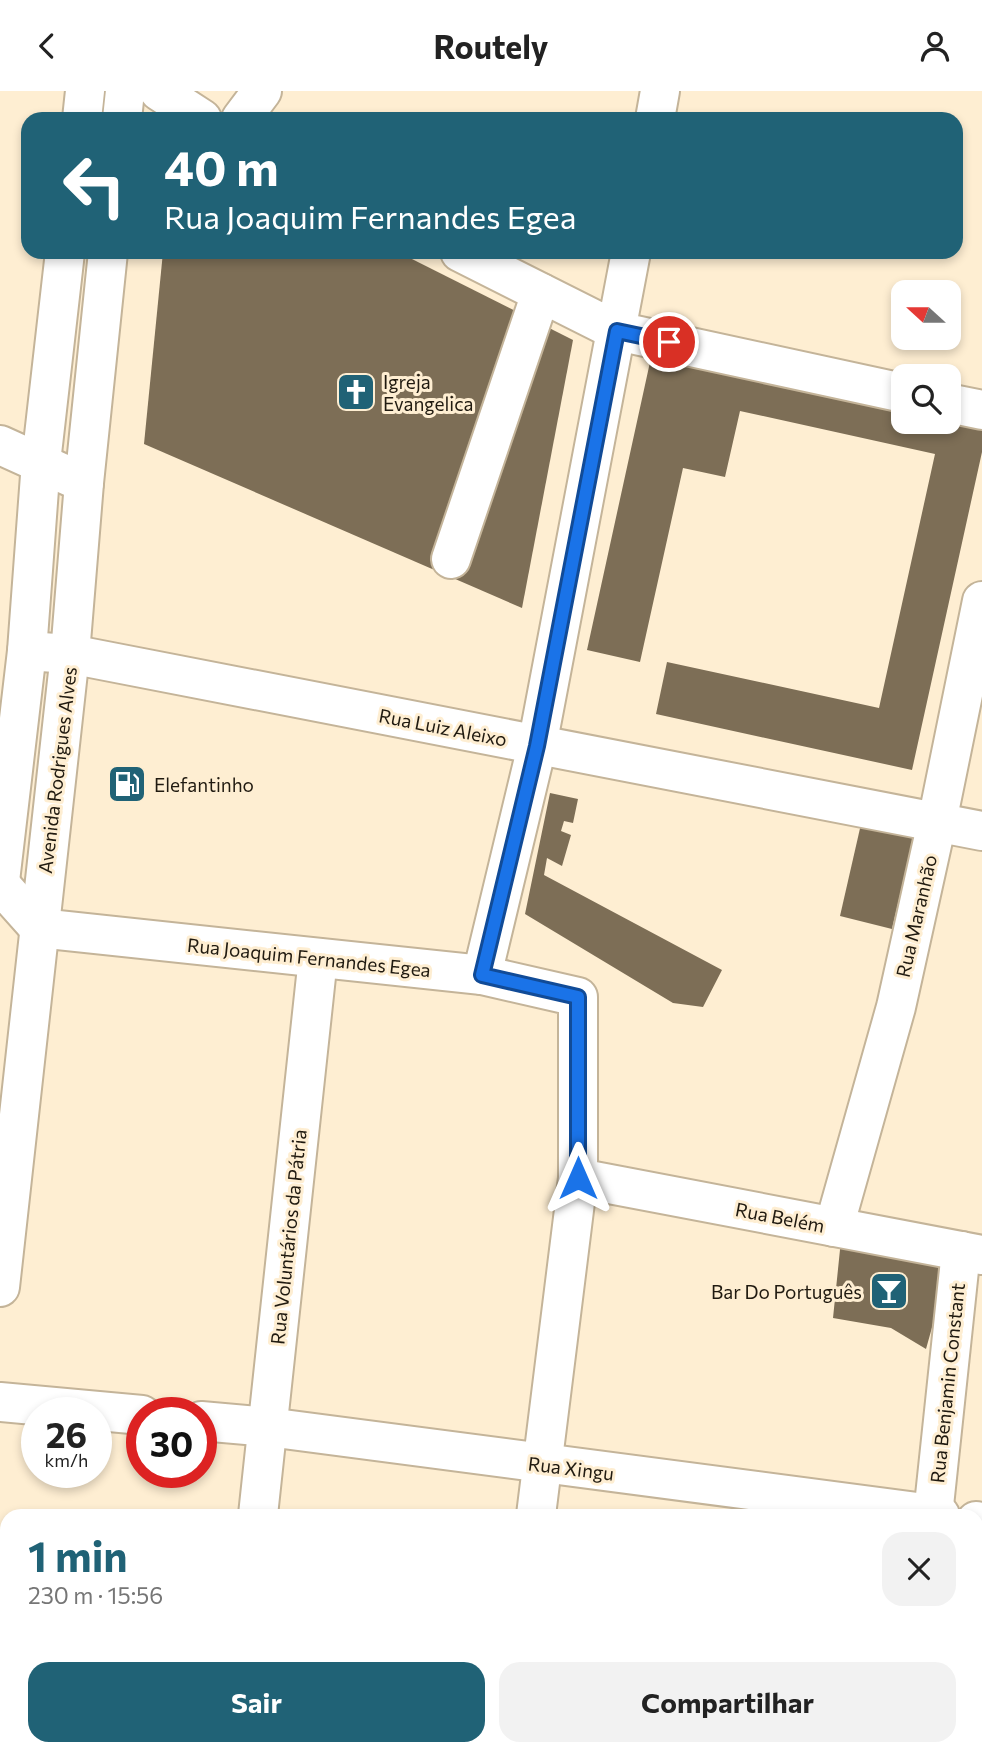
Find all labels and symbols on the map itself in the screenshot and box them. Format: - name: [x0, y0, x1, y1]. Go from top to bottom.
- north arrow: [891, 280, 961, 350]
- pin: [639, 312, 699, 372]
- place label: Igreja Evangelica: [383, 370, 474, 415]
- church icon: Igreja Evangelica: [335, 371, 377, 413]
- street label: Avenida Rodrigues Alves: [33, 665, 81, 875]
- street label: Rua Luiz Aleixo: [377, 703, 509, 751]
- fuel station icon: Elefantinho: [106, 763, 148, 805]
- place label: Elefantinho: [154, 773, 254, 796]
- street label: Rua Maranhão: [891, 852, 941, 980]
- street label: Rua Joaquim Fernandes Egea: [186, 933, 432, 981]
- street label: Rua Voluntários da Pátria: [265, 1128, 311, 1346]
- position arrow: [541, 1141, 615, 1215]
- street label: Rua Belém: [733, 1197, 827, 1237]
- bar icon: Bar Do Português: [868, 1270, 910, 1312]
- place label: Bar Do Português: [711, 1280, 862, 1303]
- street label: Rua Benjamin Constant: [925, 1282, 969, 1484]
- speed limit sign: 30: [126, 1397, 217, 1488]
- street label: Rua Xingu: [527, 1451, 615, 1485]

